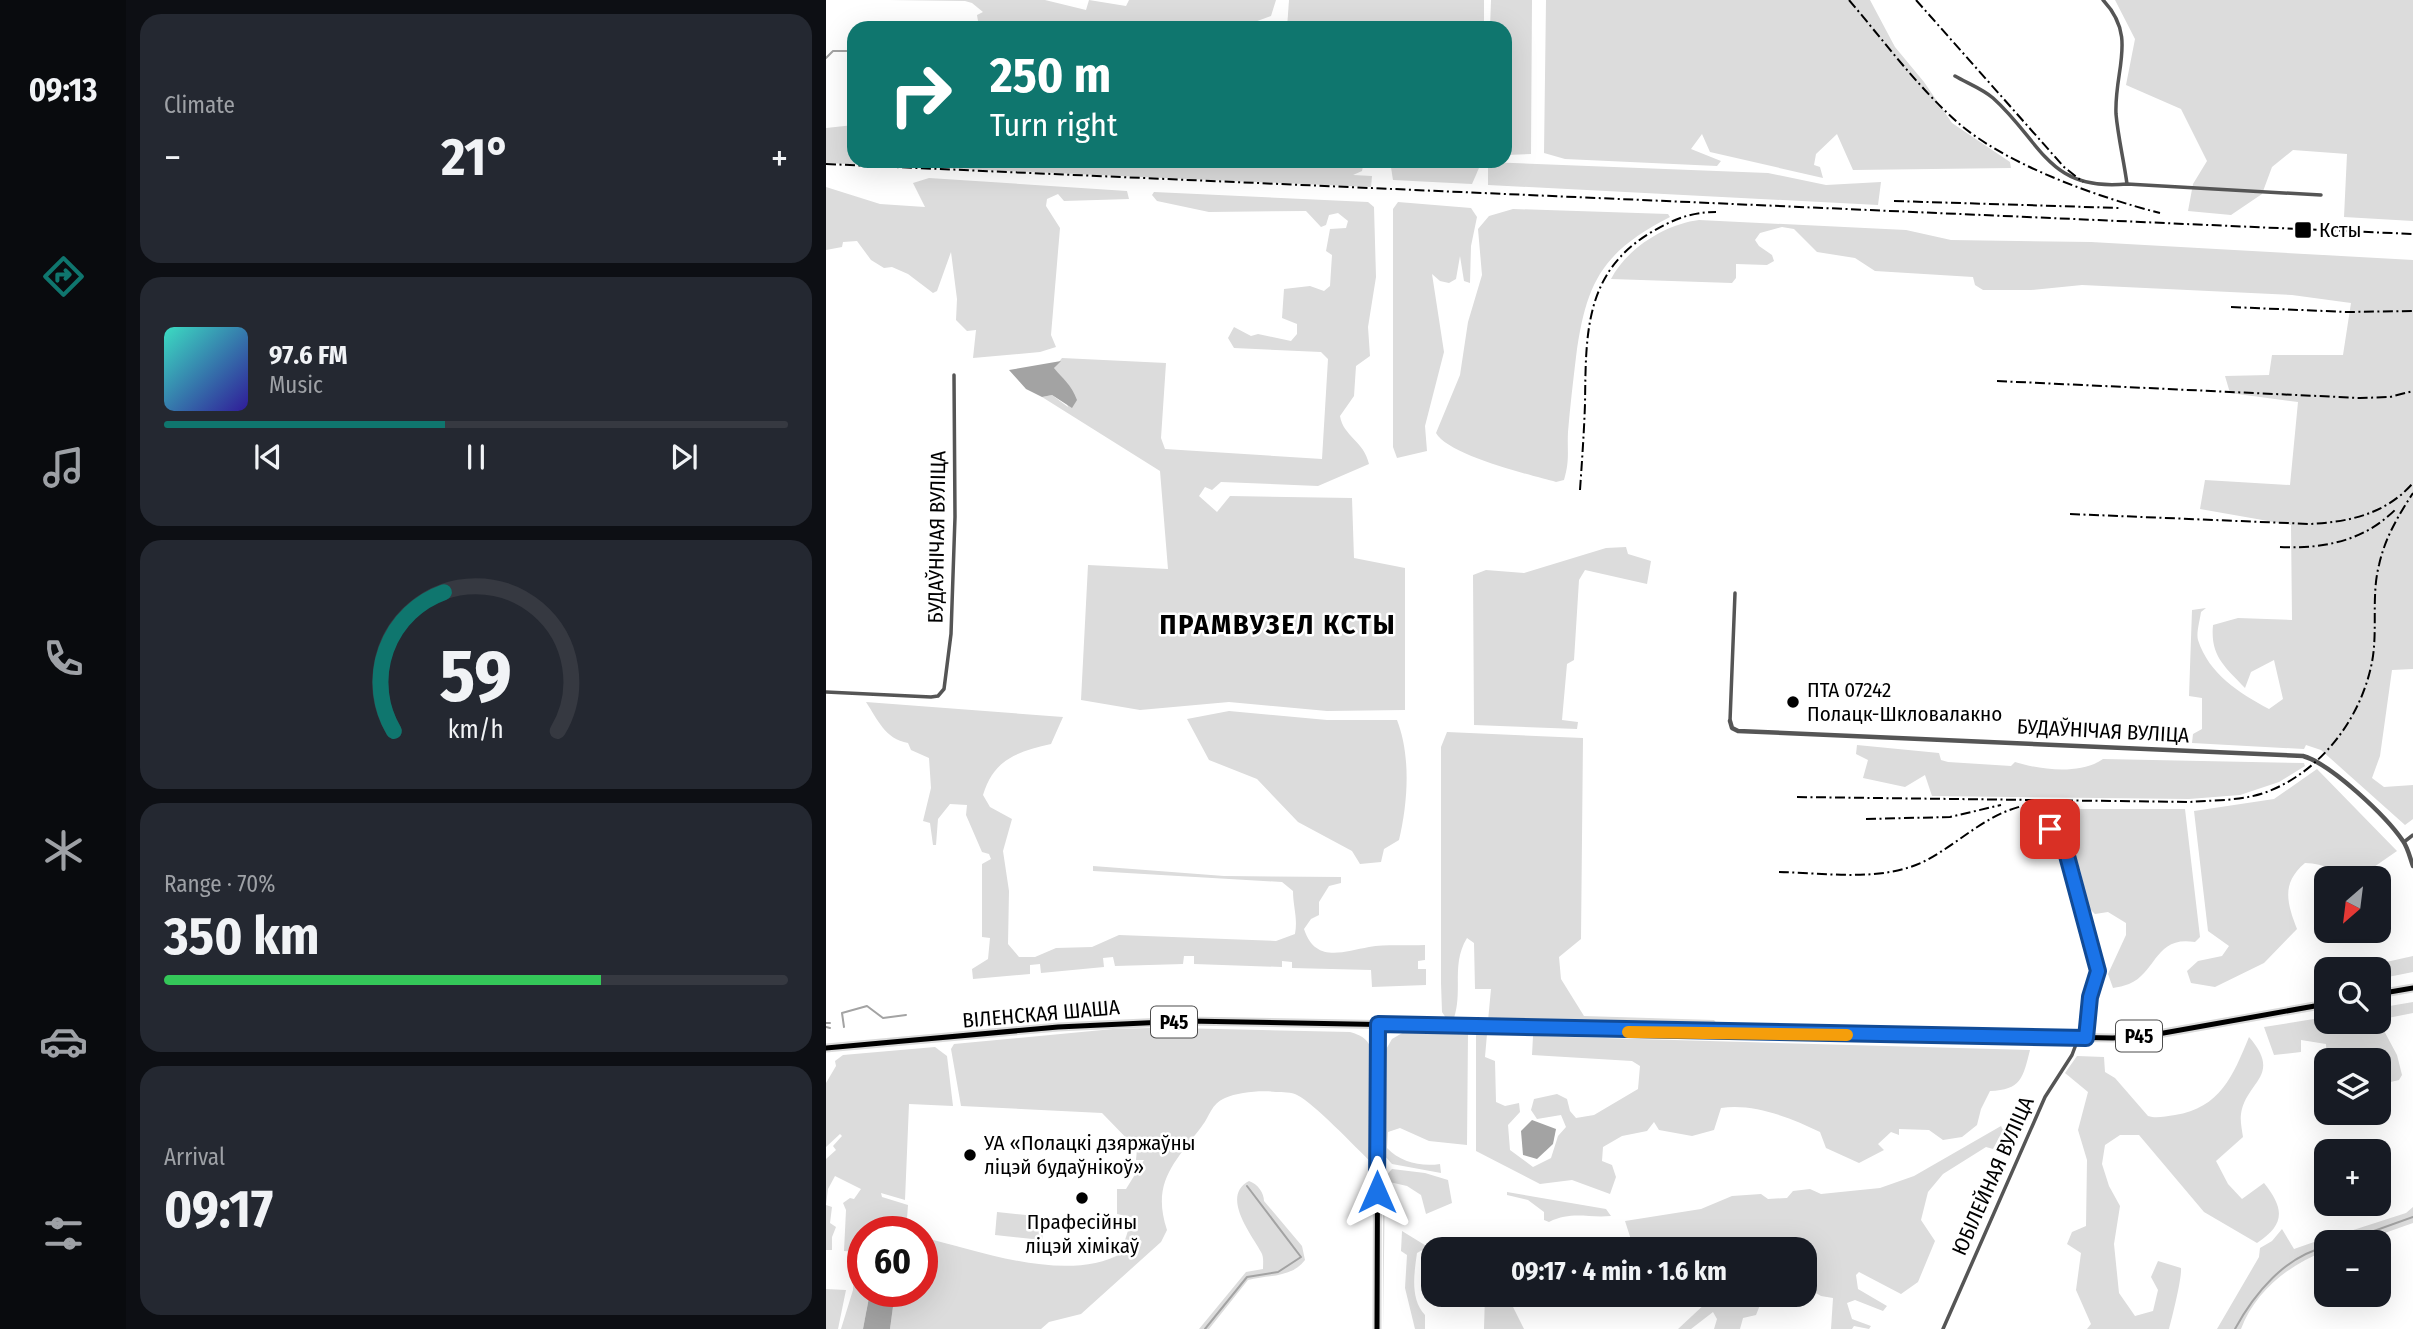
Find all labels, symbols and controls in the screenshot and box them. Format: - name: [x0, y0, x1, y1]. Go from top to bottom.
- text: 250 m: [990, 46, 1111, 105]
- icon: right: [875, 49, 966, 140]
- text: 09:13: [29, 71, 97, 109]
- text: Climate: [164, 91, 235, 119]
- text: Turn right: [990, 106, 1117, 144]
- text: 21°: [441, 126, 511, 189]
- text: −: [164, 135, 181, 181]
- text: +: [771, 135, 788, 181]
- place label: Ксты: [2319, 217, 2361, 243]
- marker: Ксты: [2293, 220, 2313, 240]
- icon: directions: [39, 252, 88, 301]
- text: 97.6 FM: [269, 340, 347, 371]
- text: Music: [269, 371, 323, 399]
- icon: previous: [249, 438, 287, 476]
- icon: pause: [457, 438, 495, 476]
- icon: next: [665, 438, 703, 476]
- icon: music: [39, 443, 88, 492]
- street label: БУДАЎНІЧАЯ ВУЛІЦА: [922, 450, 952, 624]
- district label: ПРАМВУЗЕЛ КСТЫ: [1159, 608, 1397, 641]
- text: 59: [440, 633, 512, 720]
- icon: phone: [39, 634, 88, 683]
- place label: ПТА 07242 Полацк-Шкловалакно: [1807, 677, 2002, 727]
- marker: ПТА 07242 Полацк-Шкловалакно: [1785, 694, 1801, 710]
- text: km/h: [448, 714, 504, 744]
- street label: БУДАЎНІЧАЯ ВУЛІЦА: [2016, 714, 2190, 748]
- pin: [2020, 799, 2080, 859]
- icon: arrive: [2031, 810, 2069, 848]
- icon: climate: [39, 826, 88, 875]
- north arrow: [2314, 866, 2390, 943]
- map controls: [2314, 866, 2391, 1307]
- text: Range · 70%: [164, 870, 275, 898]
- text: 350 km: [164, 905, 319, 968]
- button: search: [2314, 957, 2391, 1034]
- street label: ВІЛЕНСКАЯ ШАША: [961, 994, 1121, 1034]
- road number: Р45: [1151, 1006, 1197, 1038]
- icon: car: [39, 1017, 88, 1066]
- road number: Р45: [2116, 1020, 2162, 1052]
- button: layers: [2314, 1048, 2391, 1125]
- street label: ЮБІЛЕЙНАЯ ВУЛІЦА: [1946, 1093, 2040, 1259]
- place label: УА «Полацкі дзяржаўны ліцэй будаўнікоў»: [983, 1130, 1196, 1180]
- button: +: [2314, 1139, 2391, 1216]
- text: Arrival: [164, 1143, 225, 1171]
- marker: УА «Полацкі дзяржаўны ліцэй будаўнікоў»: [962, 1147, 978, 1163]
- position arrow: [1340, 1155, 1414, 1229]
- text: 09:17: [164, 1178, 273, 1241]
- marker: Прафесійны ліцэй хімікаў: [1074, 1190, 1090, 1206]
- icon: filters: [39, 1209, 88, 1258]
- place label: Прафесійны ліцэй хімікаў: [1025, 1209, 1140, 1259]
- speed limit sign: 60: [847, 1216, 938, 1307]
- button: −: [2314, 1230, 2391, 1307]
- text: 09:17 · 4 min · 1.6 km: [1511, 1256, 1727, 1287]

